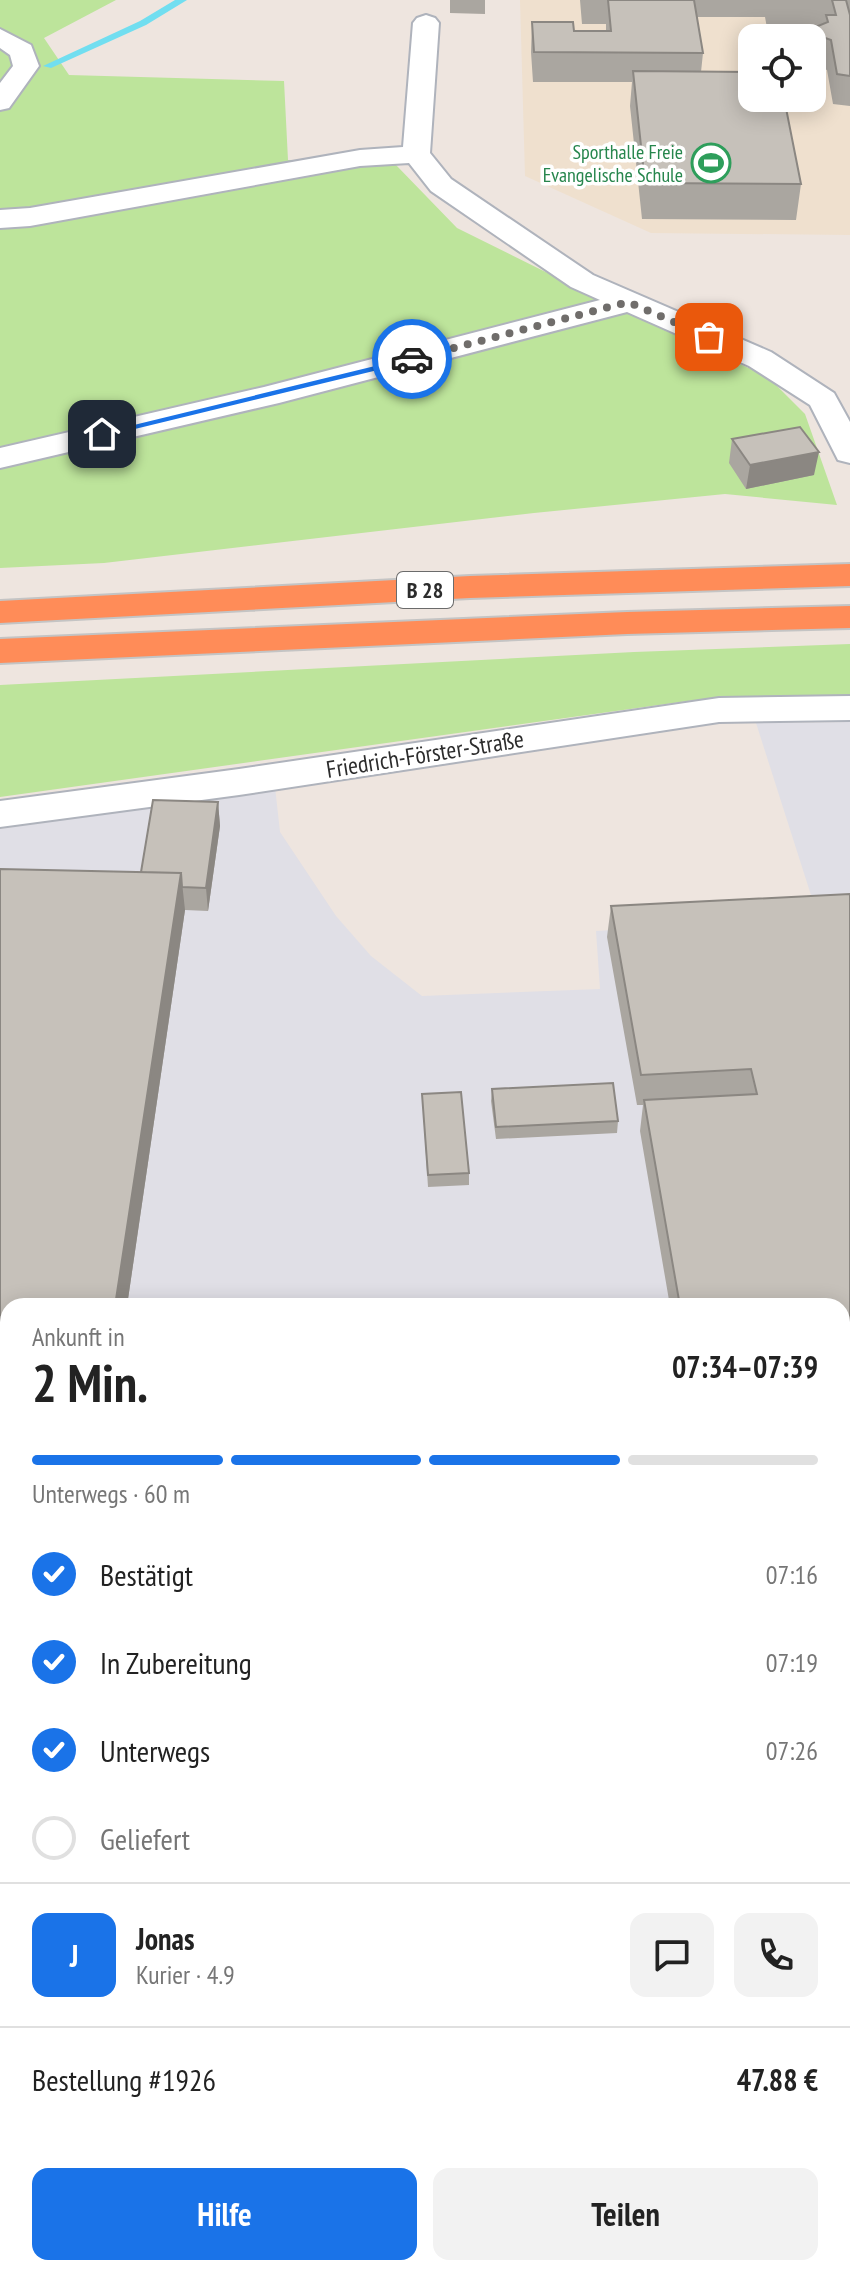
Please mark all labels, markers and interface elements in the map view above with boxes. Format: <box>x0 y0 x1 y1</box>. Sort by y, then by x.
map controls <box>738 24 826 112</box>
button: locate <box>738 24 826 112</box>
place label: Sporthalle Freie Evangelische Schule <box>543 139 683 188</box>
sports icon: Sporthalle Freie Evangelische Schule <box>690 142 732 184</box>
pin <box>675 303 743 371</box>
icon: bag <box>687 315 731 359</box>
courier <box>372 319 452 399</box>
icon: car <box>390 337 434 381</box>
pin <box>68 400 136 468</box>
icon: home <box>80 412 124 456</box>
road number: B 28 <box>397 572 453 608</box>
street label: Friedrich-Förster-Straße <box>324 723 526 785</box>
text: Ankunft in <box>32 1320 125 1353</box>
text: 07:34–07:39 <box>672 1347 818 1386</box>
text: 2 Min. <box>32 1349 148 1416</box>
text: Unterwegs · 60 m <box>32 1477 190 1510</box>
icon: check <box>32 1552 76 1596</box>
text: Bestätigt <box>100 1555 193 1594</box>
text: 07:16 <box>766 1558 818 1591</box>
icon: check <box>32 1640 76 1684</box>
text: In Zubereitung <box>100 1643 252 1682</box>
text: 07:19 <box>766 1646 818 1679</box>
icon: check <box>32 1728 76 1772</box>
text: Unterwegs <box>100 1731 210 1770</box>
text: 07:26 <box>766 1734 818 1767</box>
text: Geliefert <box>100 1819 190 1858</box>
button: chat <box>630 1913 714 1997</box>
button: phone <box>734 1913 818 1997</box>
text: Jonas <box>136 1919 194 1958</box>
text: J <box>70 1936 78 1975</box>
text: Kurier · 4.9 <box>136 1958 235 1991</box>
text: Bestellung #1926 <box>32 2060 216 2099</box>
text: 47.88 € <box>737 2060 818 2099</box>
button: Hilfe <box>32 2168 417 2260</box>
button: Teilen <box>433 2168 818 2260</box>

